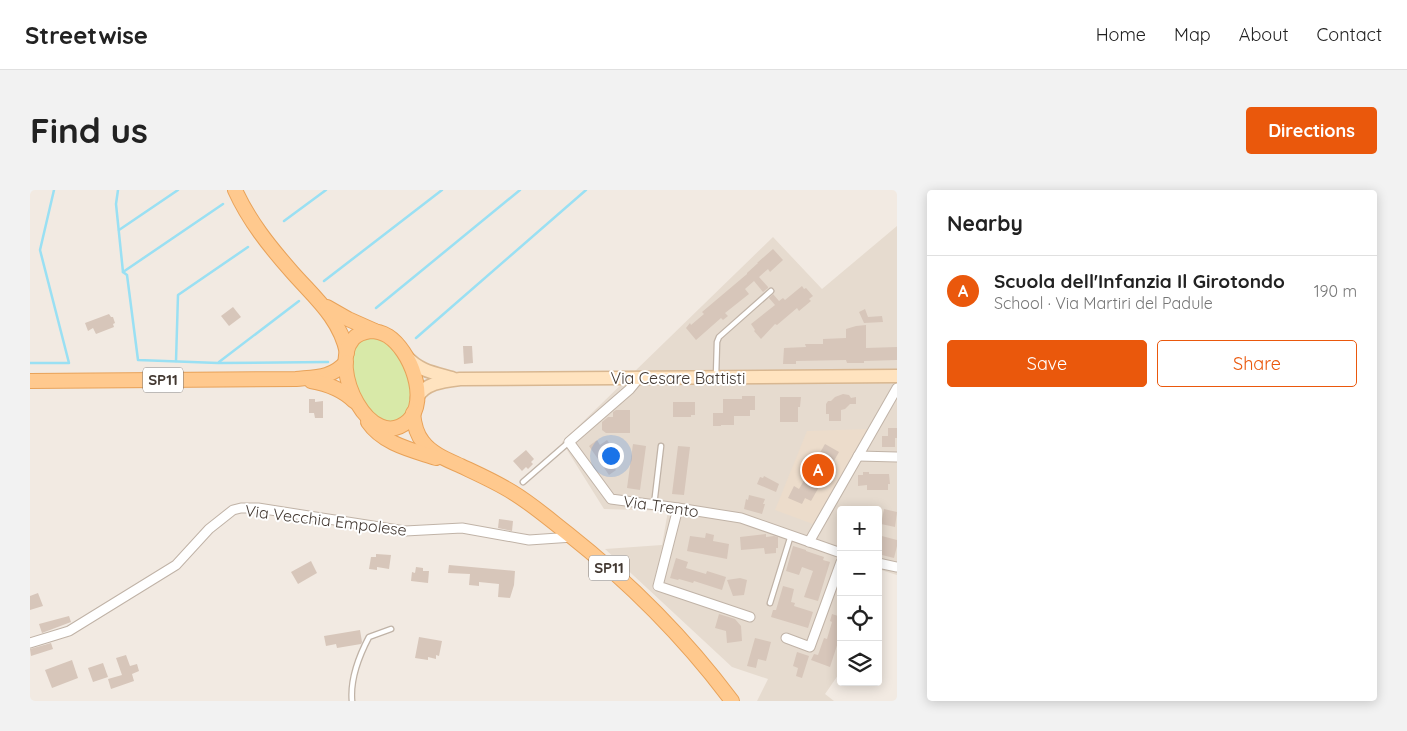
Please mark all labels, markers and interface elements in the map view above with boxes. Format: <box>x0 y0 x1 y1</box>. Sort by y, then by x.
text: Streetwise <box>25 20 148 50</box>
text: Home <box>1096 23 1146 46</box>
text: Map <box>1174 23 1211 46</box>
text: About <box>1239 23 1289 46</box>
text: Contact <box>1317 23 1382 46</box>
button: Directions <box>1246 107 1377 154</box>
text: Find us <box>30 108 148 152</box>
text: Nearby <box>947 210 1023 236</box>
text: Scuola dell'Infanzia Il Girotondo <box>994 269 1285 293</box>
text: A <box>958 281 968 301</box>
text: 190 m <box>1314 281 1357 301</box>
text: School · Via Martiri del Padule <box>994 293 1213 313</box>
button: Save <box>947 340 1147 387</box>
button: Share <box>1157 340 1357 387</box>
road number: SP11 <box>143 368 183 392</box>
street label: Via Cesare Battisti <box>611 368 745 388</box>
your location <box>598 443 624 469</box>
pin: A <box>802 451 834 489</box>
street label: Via Trento <box>622 491 700 521</box>
street label: Via Vecchia Empolese <box>244 500 408 540</box>
map controls <box>837 506 882 686</box>
button: + <box>837 506 882 551</box>
button: − <box>837 551 882 596</box>
road number: SP11 <box>589 556 629 580</box>
button: locate <box>837 596 882 641</box>
button: layers <box>837 641 882 686</box>

